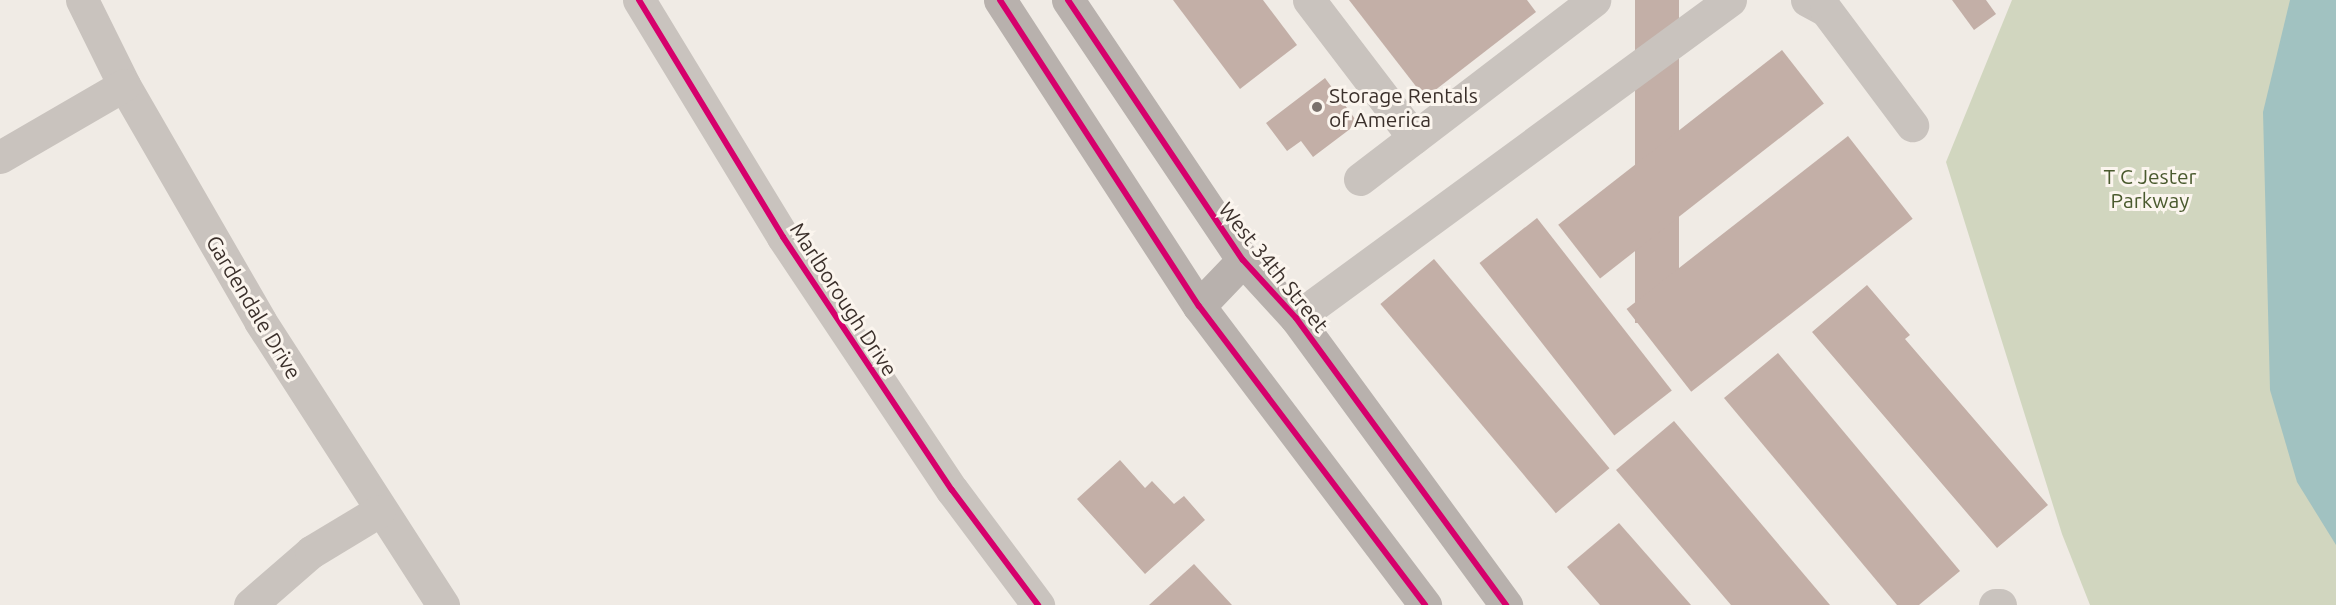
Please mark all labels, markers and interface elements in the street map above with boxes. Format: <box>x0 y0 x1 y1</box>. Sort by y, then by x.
place label: Storage Rentals of America <box>1329 82 1478 132</box>
marker: Storage Rentals of America <box>1310 100 1324 114</box>
park label: T C Jester Parkway <box>2104 163 2196 213</box>
street label: West 34th Street <box>1214 197 1334 337</box>
street label: Marlborough Drive <box>785 218 903 380</box>
street label: Gardendale Drive <box>201 231 307 383</box>

